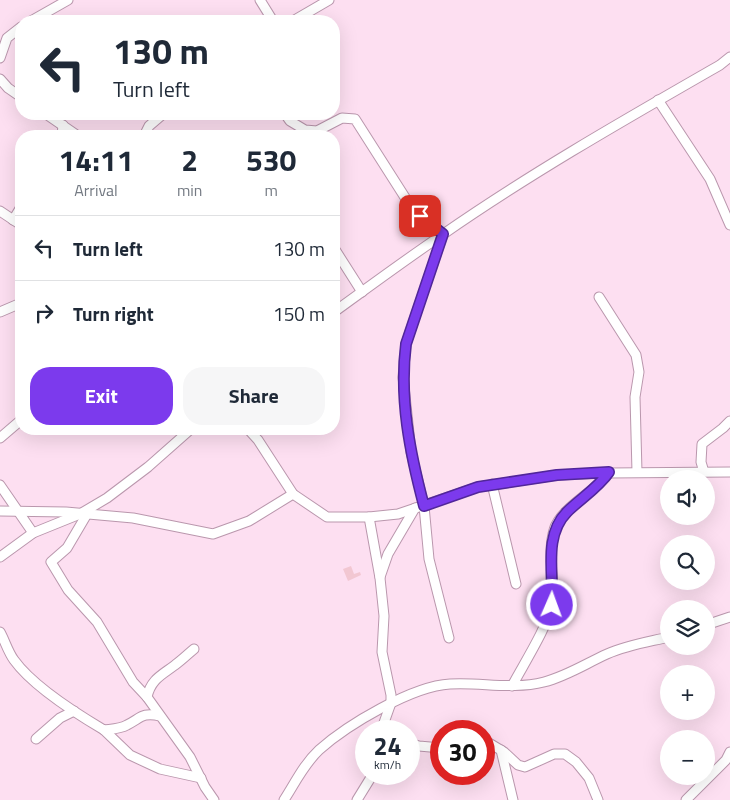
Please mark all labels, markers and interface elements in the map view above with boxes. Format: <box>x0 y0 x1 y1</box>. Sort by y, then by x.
text: 130 m <box>113 24 209 78</box>
icon: left <box>30 35 95 100</box>
text: Turn left <box>113 72 190 106</box>
text: 14:11 <box>59 137 133 183</box>
text: 2 <box>181 137 198 183</box>
text: 530 <box>246 137 296 183</box>
text: Arrival <box>74 178 118 202</box>
text: min <box>177 178 202 202</box>
text: m <box>265 178 278 202</box>
pin <box>399 195 441 237</box>
icon: arrive <box>406 202 434 230</box>
icon: left <box>30 234 58 262</box>
text: Turn left <box>73 234 143 263</box>
text: 130 m <box>273 234 325 263</box>
icon: right <box>30 299 58 327</box>
text: Turn right <box>73 299 154 328</box>
text: 150 m <box>273 299 325 328</box>
button: Exit <box>30 367 173 425</box>
button: Share <box>183 367 325 425</box>
map controls <box>660 470 715 785</box>
button: sound <box>660 470 715 525</box>
button: search <box>660 535 715 590</box>
position arrow <box>525 578 577 630</box>
button: layers <box>660 600 715 655</box>
button: + <box>660 665 715 720</box>
speed limit sign: 30 <box>430 720 495 785</box>
text: 24 <box>373 727 402 765</box>
button: − <box>660 730 715 785</box>
text: km/h <box>374 755 401 774</box>

